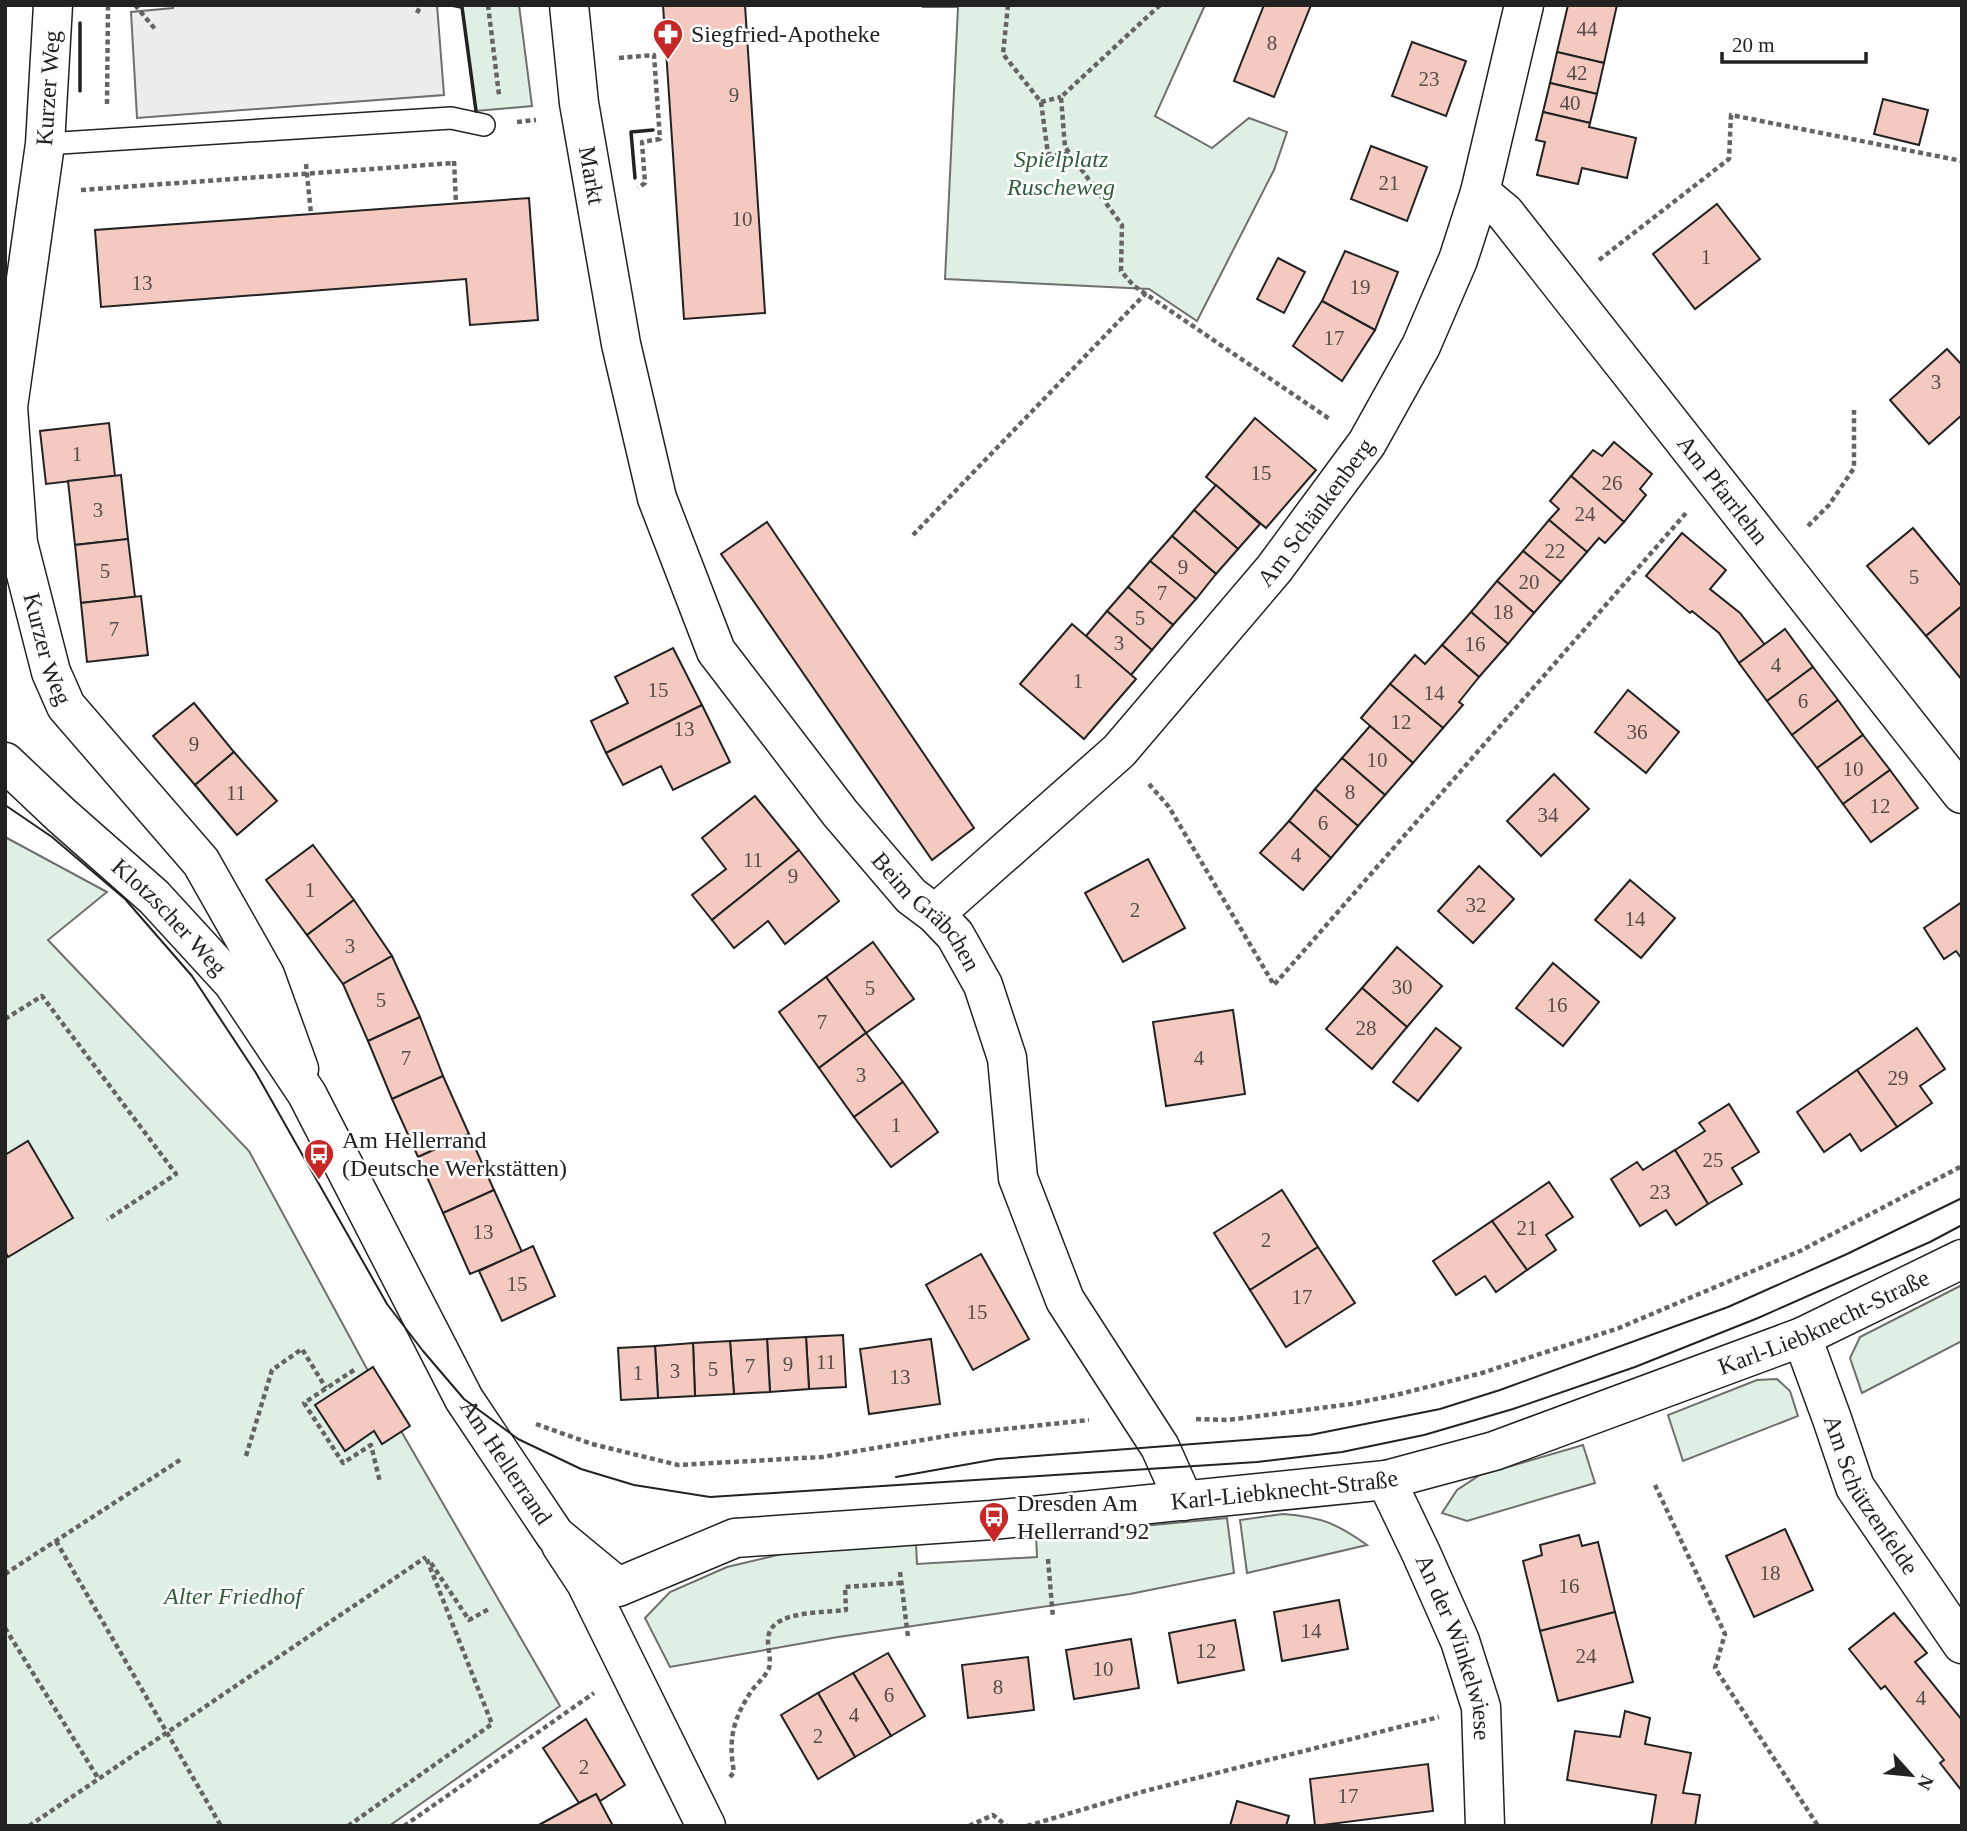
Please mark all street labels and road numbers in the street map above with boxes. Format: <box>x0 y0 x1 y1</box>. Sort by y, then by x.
street label: Kurzer Weg <box>31 29 65 147</box>
street label: Markt <box>574 144 610 207</box>
street label: Am Pfarrlehn <box>1672 430 1774 550</box>
street label: Am Schänkenberg <box>1252 433 1379 592</box>
street label: Kurzer Weg <box>18 590 77 709</box>
street label: Beim Gräbchen <box>867 847 985 976</box>
street label: Klotzscher Weg <box>107 853 232 980</box>
street label: Karl-Liebknecht-Straße <box>1715 1264 1933 1380</box>
street label: Am Hellerrand <box>455 1395 557 1529</box>
street label: Am Schützenfelde <box>1819 1412 1924 1579</box>
street label: Karl-Liebknecht-Straße <box>1170 1464 1401 1515</box>
street label: An der Winkelwiese <box>1410 1551 1495 1741</box>

